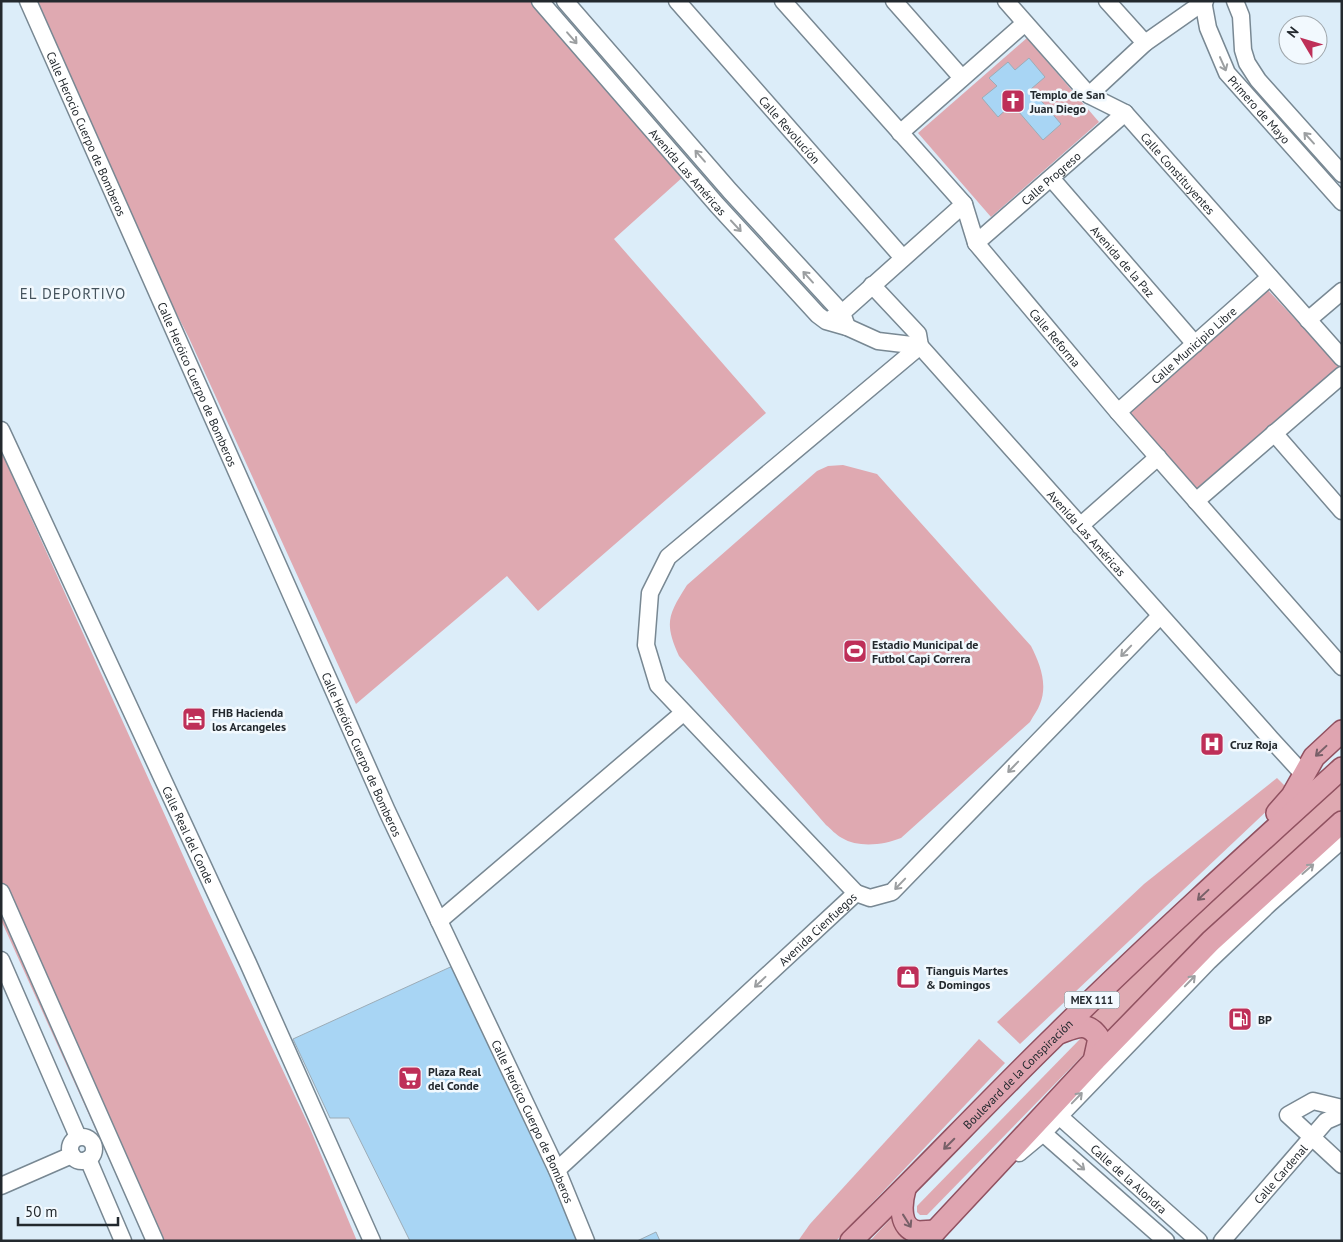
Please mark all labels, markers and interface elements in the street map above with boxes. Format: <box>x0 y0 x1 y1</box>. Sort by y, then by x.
north arrow <box>1278 15 1328 65</box>
text: N <box>1283 23 1303 41</box>
one-way arrow <box>566 31 577 44</box>
street label: Calle Herocio Cuerpo de Bomberos <box>44 49 130 218</box>
one-way arrow <box>1219 56 1229 71</box>
street label: Primero de Mayo <box>1225 72 1294 147</box>
place label: Templo de San Juan Diego <box>1029 87 1105 116</box>
church icon: Templo de San Juan Diego <box>1000 88 1026 114</box>
street label: Calle Revolucíón <box>756 92 824 166</box>
street label: Avenida Las Américas <box>646 125 730 218</box>
street label: Calle Constituyentes <box>1138 129 1219 217</box>
one-way arrow <box>1303 131 1315 144</box>
street label: Calle Progreso <box>1018 148 1083 208</box>
one-way arrow <box>694 150 706 163</box>
one-way arrow <box>730 220 742 233</box>
street label: Avenida de la Paz <box>1088 222 1158 300</box>
one-way arrow <box>803 271 814 284</box>
district label: EL DEPORTIVO <box>20 284 126 303</box>
street label: Calle Heróico Cuerpo de Bomberos <box>155 299 241 469</box>
street label: Calle Municipio Libre <box>1148 303 1239 387</box>
street label: Calle Reforma <box>1026 305 1084 370</box>
street label: Avenida Las Américas <box>1044 487 1129 579</box>
place label: Estadio Municipal de Futbol Capi Correra <box>872 637 978 666</box>
sports icon: Estadio Municipal de Futbol Capi Correra <box>842 638 868 664</box>
one-way arrow <box>1120 644 1132 657</box>
street label: Calle Heróico Cuerpo de Bomberos <box>319 670 405 839</box>
place label: FHB Hacienda los Arcangeles <box>212 705 286 734</box>
hotel icon: FHB Hacienda los Arcangeles <box>181 706 207 732</box>
hospital icon: Cruz Roja <box>1199 731 1225 757</box>
place label: Cruz Roja <box>1230 737 1278 752</box>
one-way arrow <box>1314 745 1327 757</box>
one-way arrow <box>1007 761 1019 774</box>
street label: Calle Real del Conde <box>160 784 218 886</box>
one-way arrow <box>1301 864 1314 875</box>
one-way arrow <box>894 878 906 890</box>
street label: Avenida Cienfuegos <box>775 889 859 968</box>
one-way arrow <box>1196 889 1209 901</box>
place label: Tianguis Martes & Domingos <box>926 963 1008 992</box>
shop icon: Tianguis Martes & Domingos <box>895 964 921 990</box>
one-way arrow <box>1184 975 1196 987</box>
one-way arrow <box>754 976 766 988</box>
road number: MEX 111 <box>1064 992 1120 1008</box>
fuel station icon: BP <box>1227 1006 1253 1032</box>
place label: BP <box>1258 1012 1272 1027</box>
street label: Boulevard de la Conspiración <box>959 1016 1075 1132</box>
street label: Calle Heróico Cuerpo de Bomberos <box>489 1037 577 1205</box>
place label: Plaza Real del Conde <box>428 1064 482 1093</box>
supermarket icon: Plaza Real del Conde <box>397 1065 423 1091</box>
one-way arrow <box>1071 1092 1083 1104</box>
one-way arrow <box>943 1137 955 1150</box>
street label: Calle Cardenal <box>1250 1140 1311 1207</box>
street label: Calle de la Alondra <box>1088 1141 1170 1217</box>
one-way arrow <box>1073 1159 1086 1171</box>
scale bar <box>18 1194 118 1226</box>
text: 50 m <box>25 1202 58 1221</box>
one-way arrow <box>901 1214 912 1228</box>

